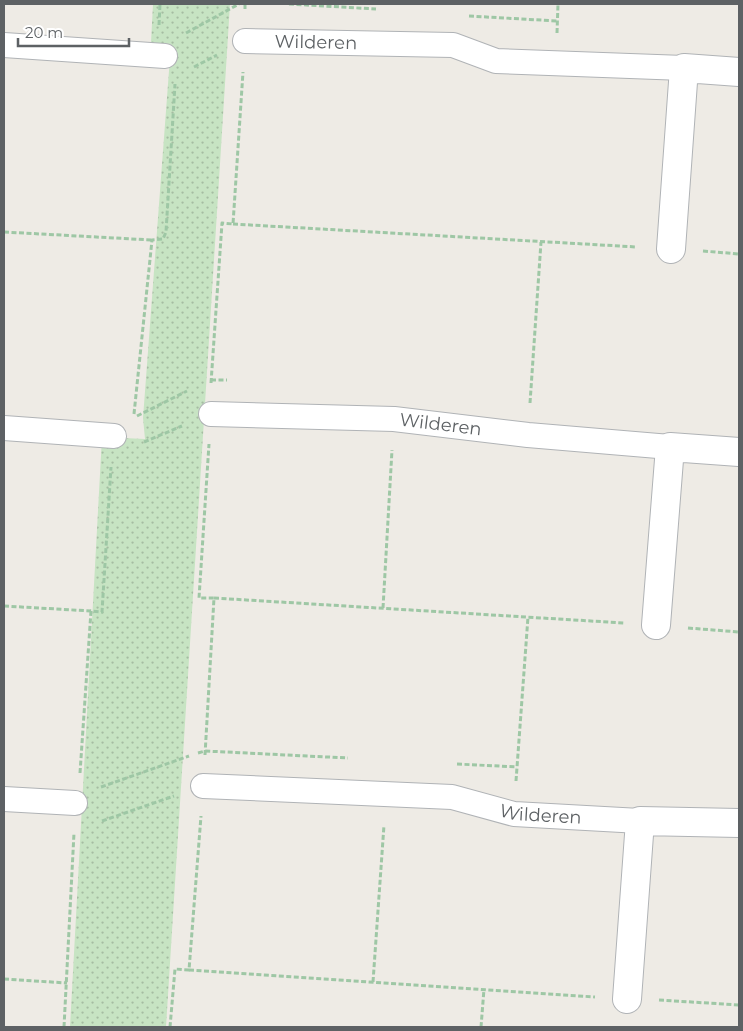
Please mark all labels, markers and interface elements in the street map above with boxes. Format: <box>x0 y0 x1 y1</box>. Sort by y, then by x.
scale bar <box>18 15 129 47</box>
text: 20 m <box>25 23 63 42</box>
street label: Wilderen <box>275 31 357 54</box>
street label: Wilderen <box>398 409 483 440</box>
street label: Wilderen <box>497 799 582 829</box>

